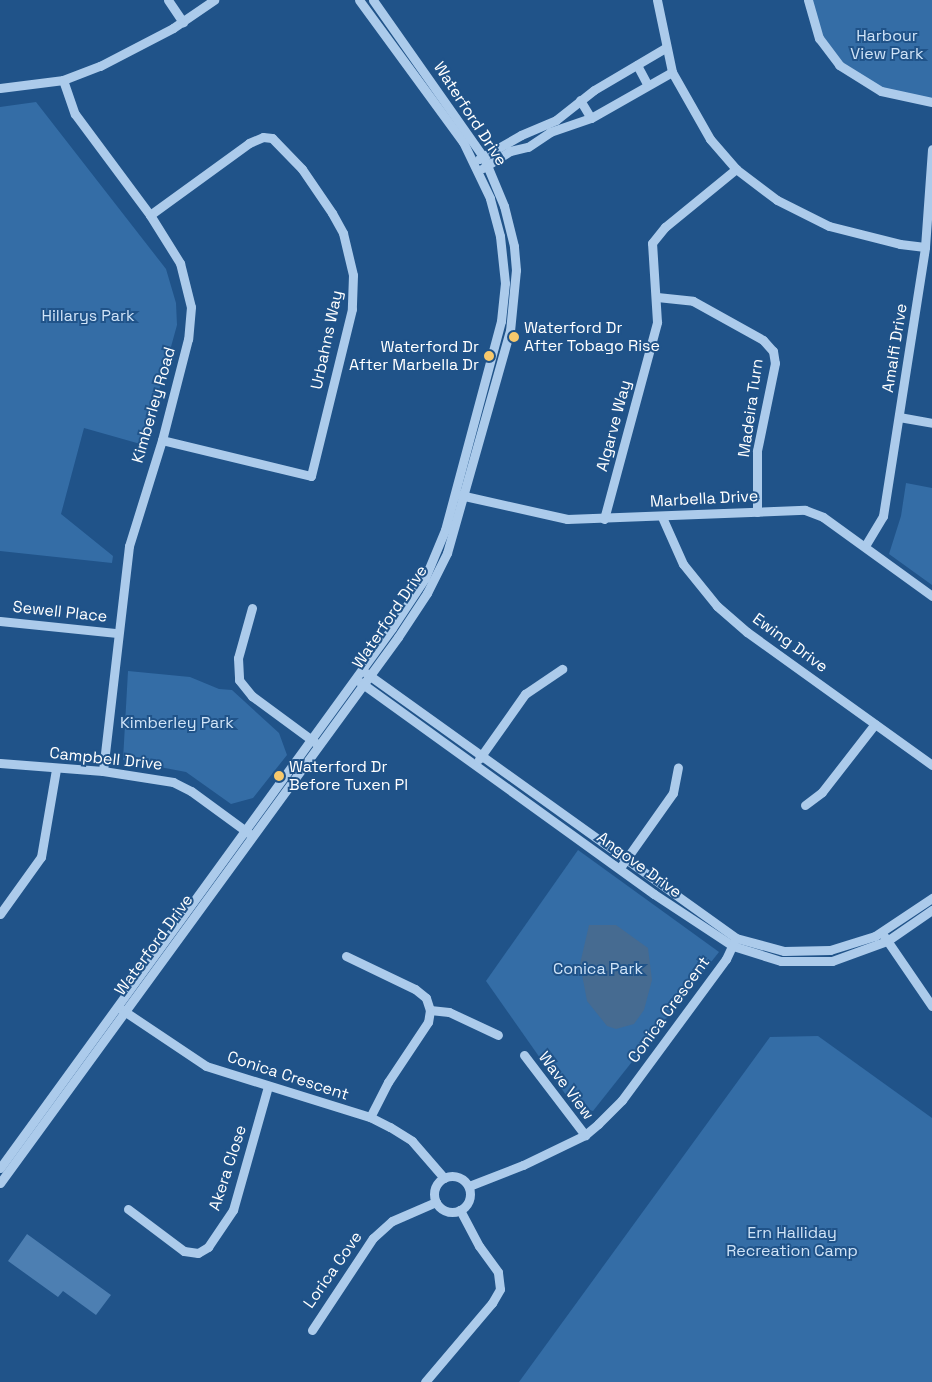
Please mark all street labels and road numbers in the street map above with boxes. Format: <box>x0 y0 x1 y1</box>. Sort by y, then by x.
street label: Waterford Drive <box>429 58 511 170</box>
street label: Urbahns Way <box>307 289 347 391</box>
street label: Amalfi Drive <box>878 302 912 394</box>
street label: Kimberley Road <box>128 345 180 465</box>
street label: Madeira Turn <box>735 357 767 459</box>
street label: Algarve Way <box>593 378 635 474</box>
street label: Marbella Drive <box>649 487 759 511</box>
street label: Waterford Drive <box>348 562 432 672</box>
street label: Sewell Place <box>12 597 108 627</box>
street label: Ewing Drive <box>749 609 831 677</box>
street label: Campbell Drive <box>49 744 163 774</box>
street label: Angove Drive <box>593 828 685 902</box>
street label: Waterford Drive <box>111 891 197 999</box>
street label: Conica Crescent <box>624 953 714 1067</box>
street label: Conica Crescent <box>225 1047 351 1105</box>
street label: Wave View <box>534 1048 598 1124</box>
street label: Akera Close <box>205 1123 251 1213</box>
street label: Lorica Cove <box>300 1228 366 1312</box>

